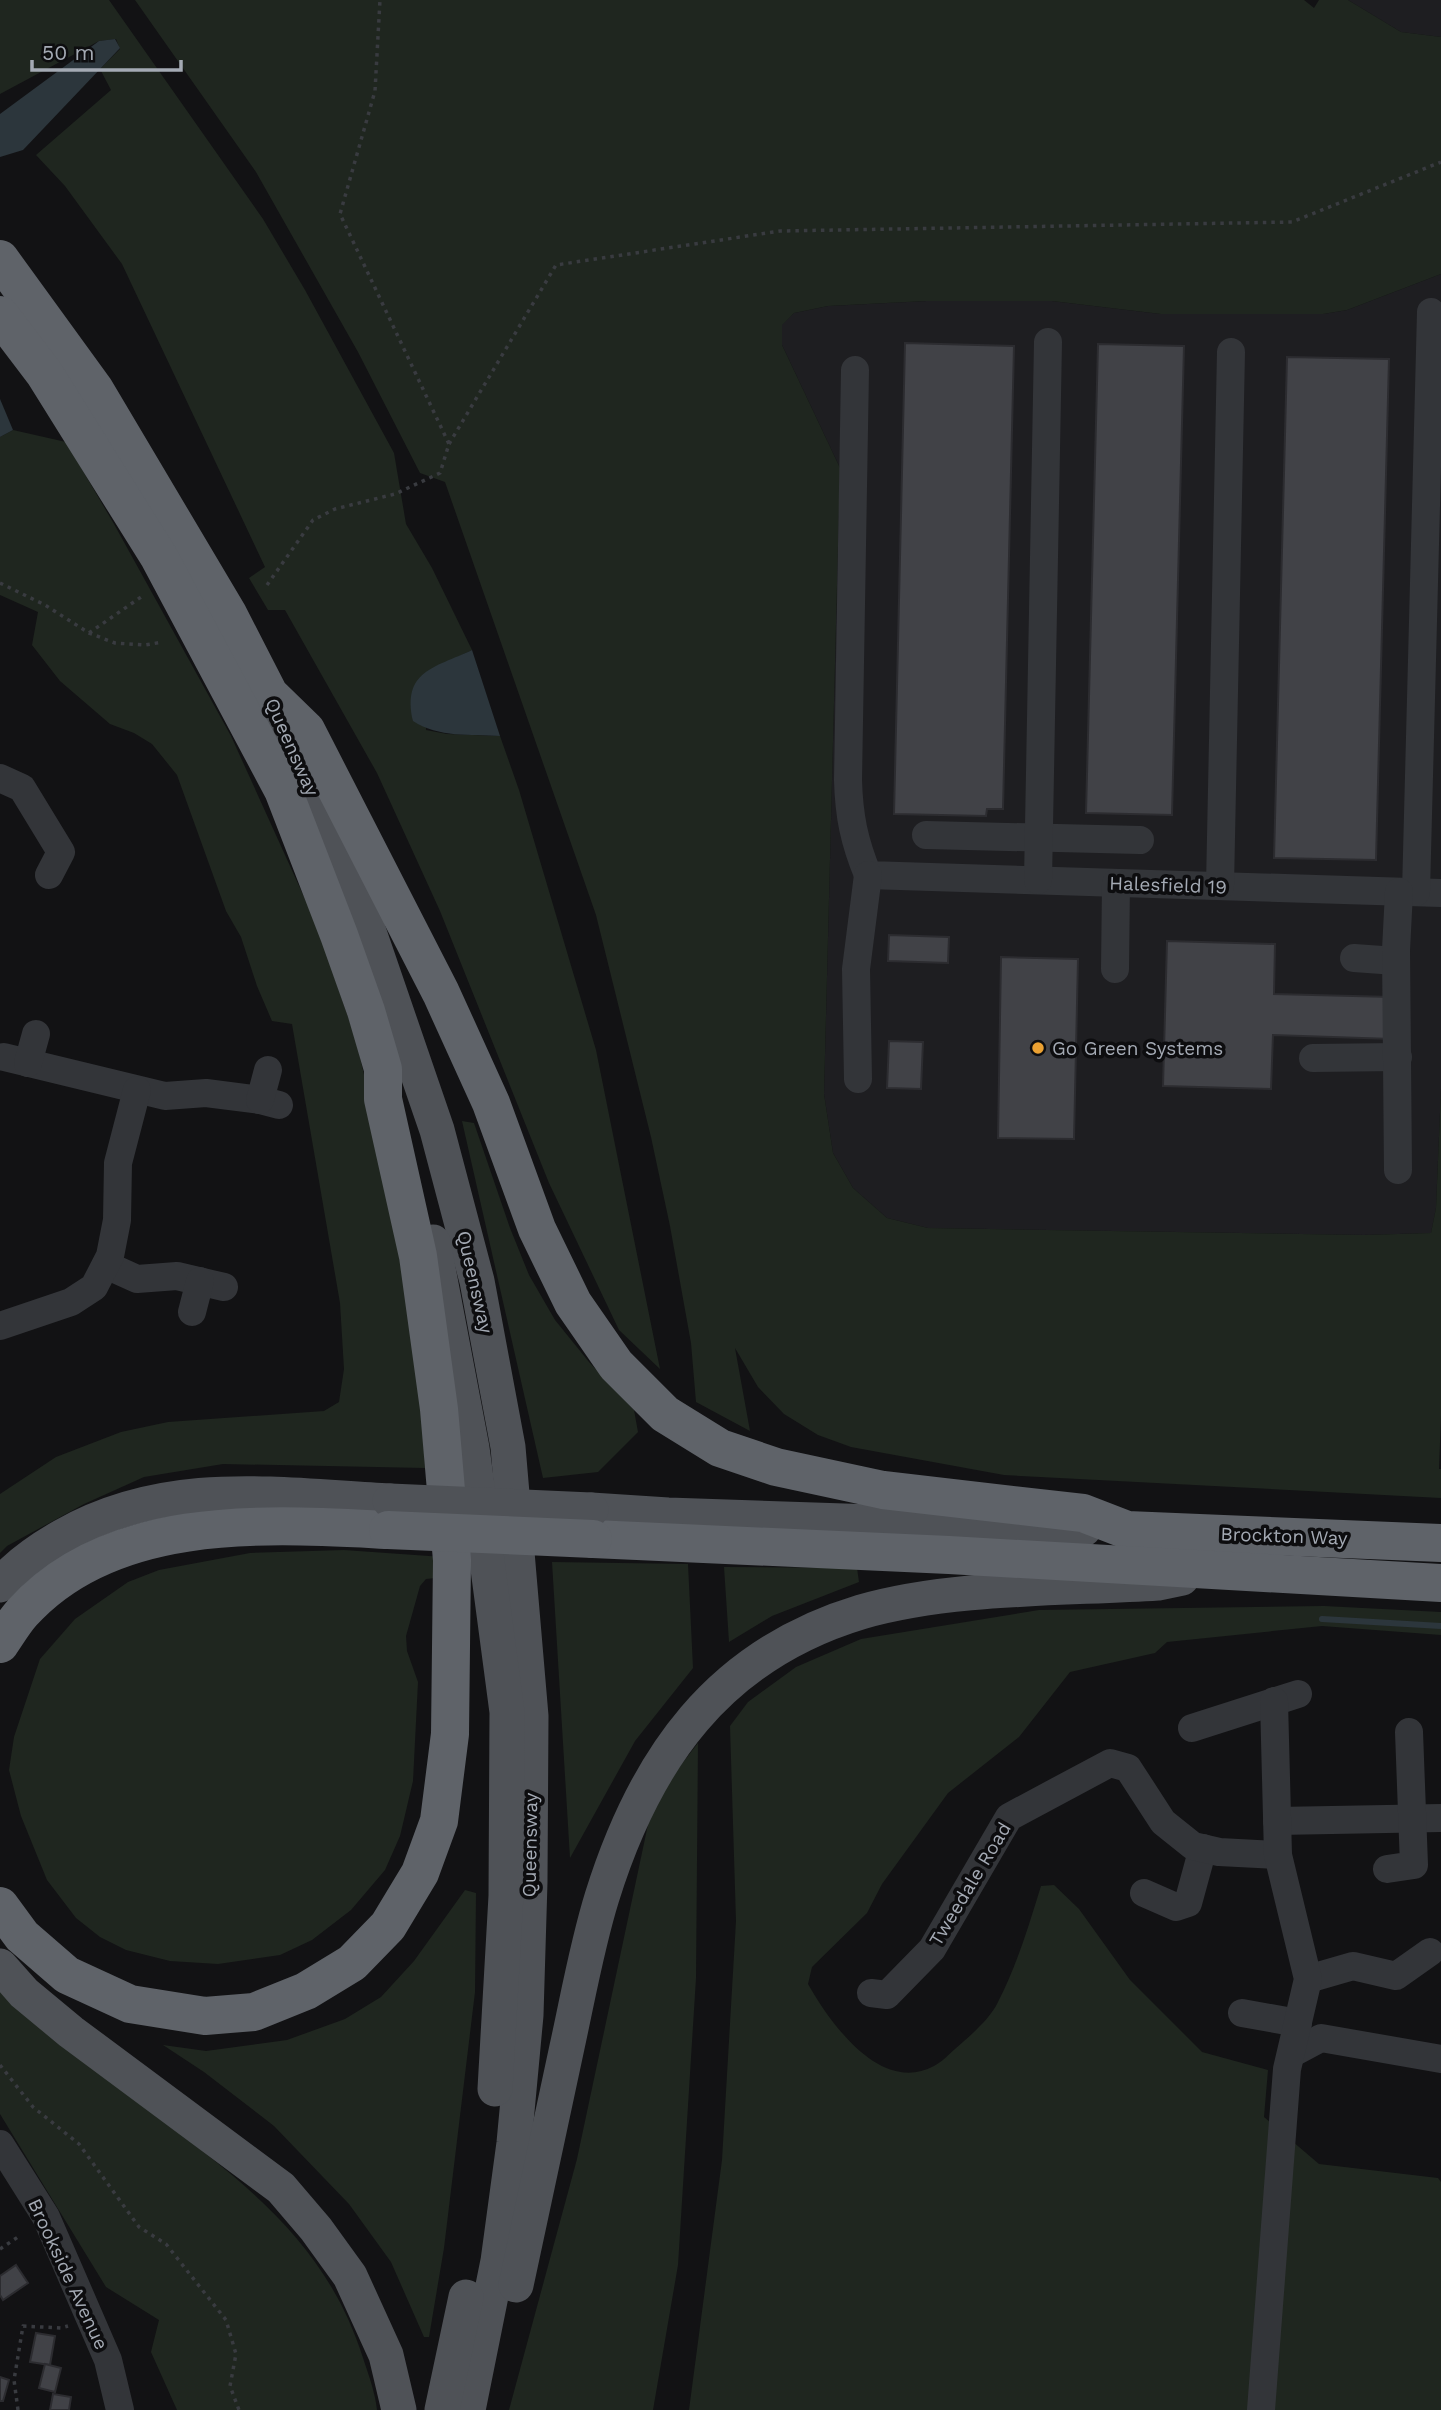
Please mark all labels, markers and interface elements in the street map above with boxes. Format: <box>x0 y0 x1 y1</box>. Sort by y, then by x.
scale bar <box>32 28 180 72</box>
text: 50 m <box>42 40 94 65</box>
street label: Queensway <box>260 694 324 800</box>
street label: Halesfield 19 <box>1109 871 1227 899</box>
place label: Go Green Systems <box>1052 1037 1223 1060</box>
marker: Go Green Systems <box>1030 1040 1046 1056</box>
street label: Queensway <box>452 1228 498 1336</box>
street label: Brockton Way <box>1220 1522 1348 1550</box>
street label: Queensway <box>518 1792 542 1898</box>
street label: Tweedale Road <box>924 1818 1016 1950</box>
street label: Brookside Avenue <box>23 2195 113 2353</box>

